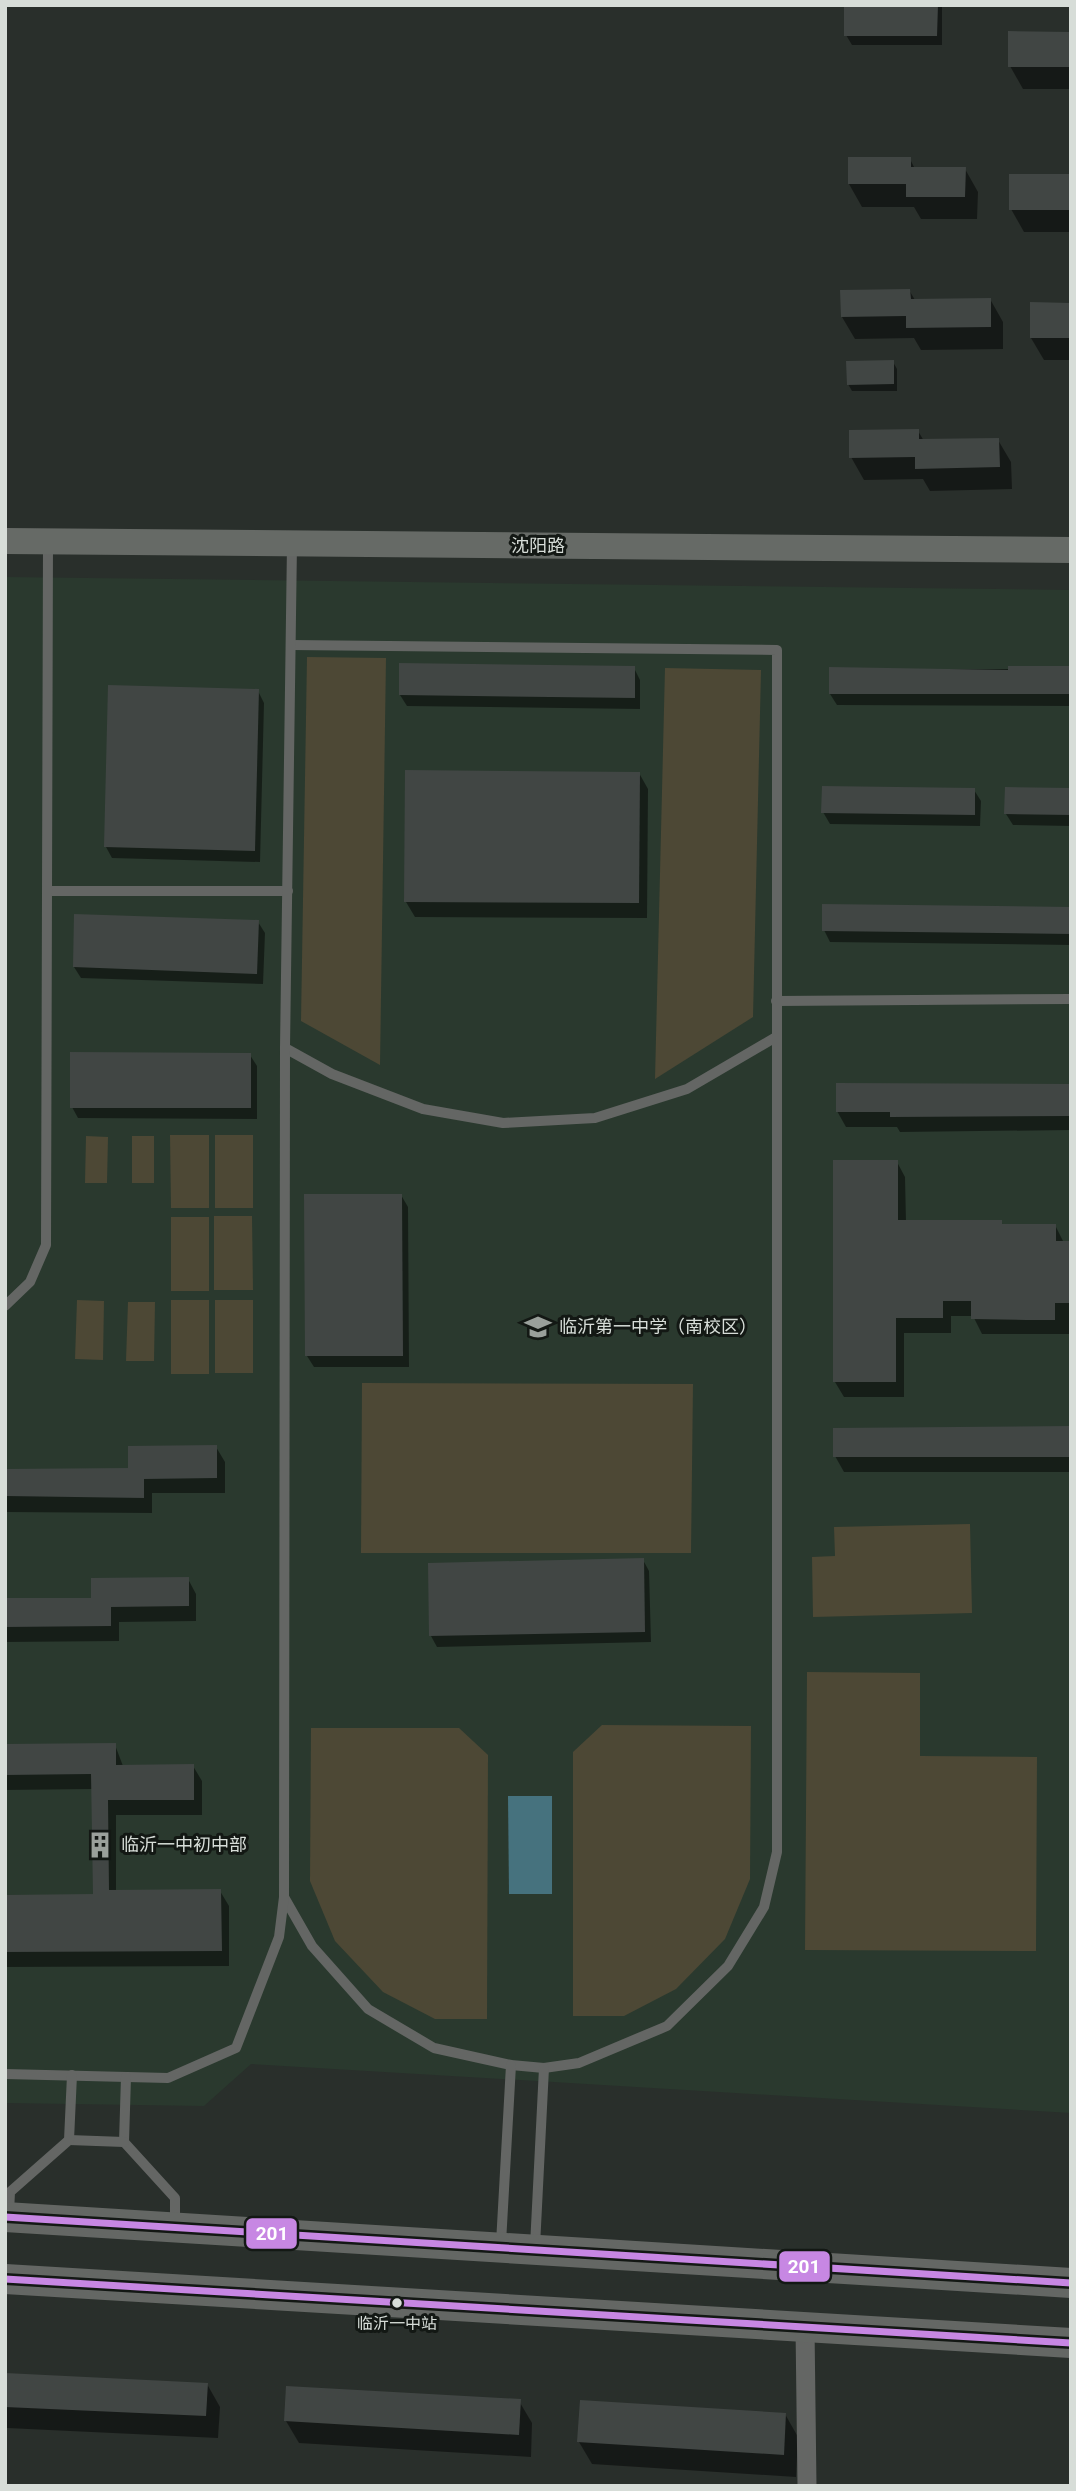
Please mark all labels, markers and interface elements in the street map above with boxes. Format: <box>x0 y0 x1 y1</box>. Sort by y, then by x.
street label: 沈阳路 <box>511 535 565 556</box>
school or university icon: 临沂第一中学（南校区） <box>523 1312 553 1342</box>
place label: 临沂第一中学（南校区） <box>559 1316 757 1337</box>
building icon: 临沂一中初中部 <box>85 1830 115 1860</box>
place label: 临沂一中初中部 <box>121 1834 247 1855</box>
line badge: 201 <box>245 2217 298 2250</box>
text: 201 <box>256 2222 288 2245</box>
line badge: 201 <box>778 2250 831 2283</box>
text: 201 <box>788 2255 820 2278</box>
marker: 临沂一中站 <box>390 2296 404 2310</box>
place label: 临沂一中站 <box>357 2314 437 2333</box>

